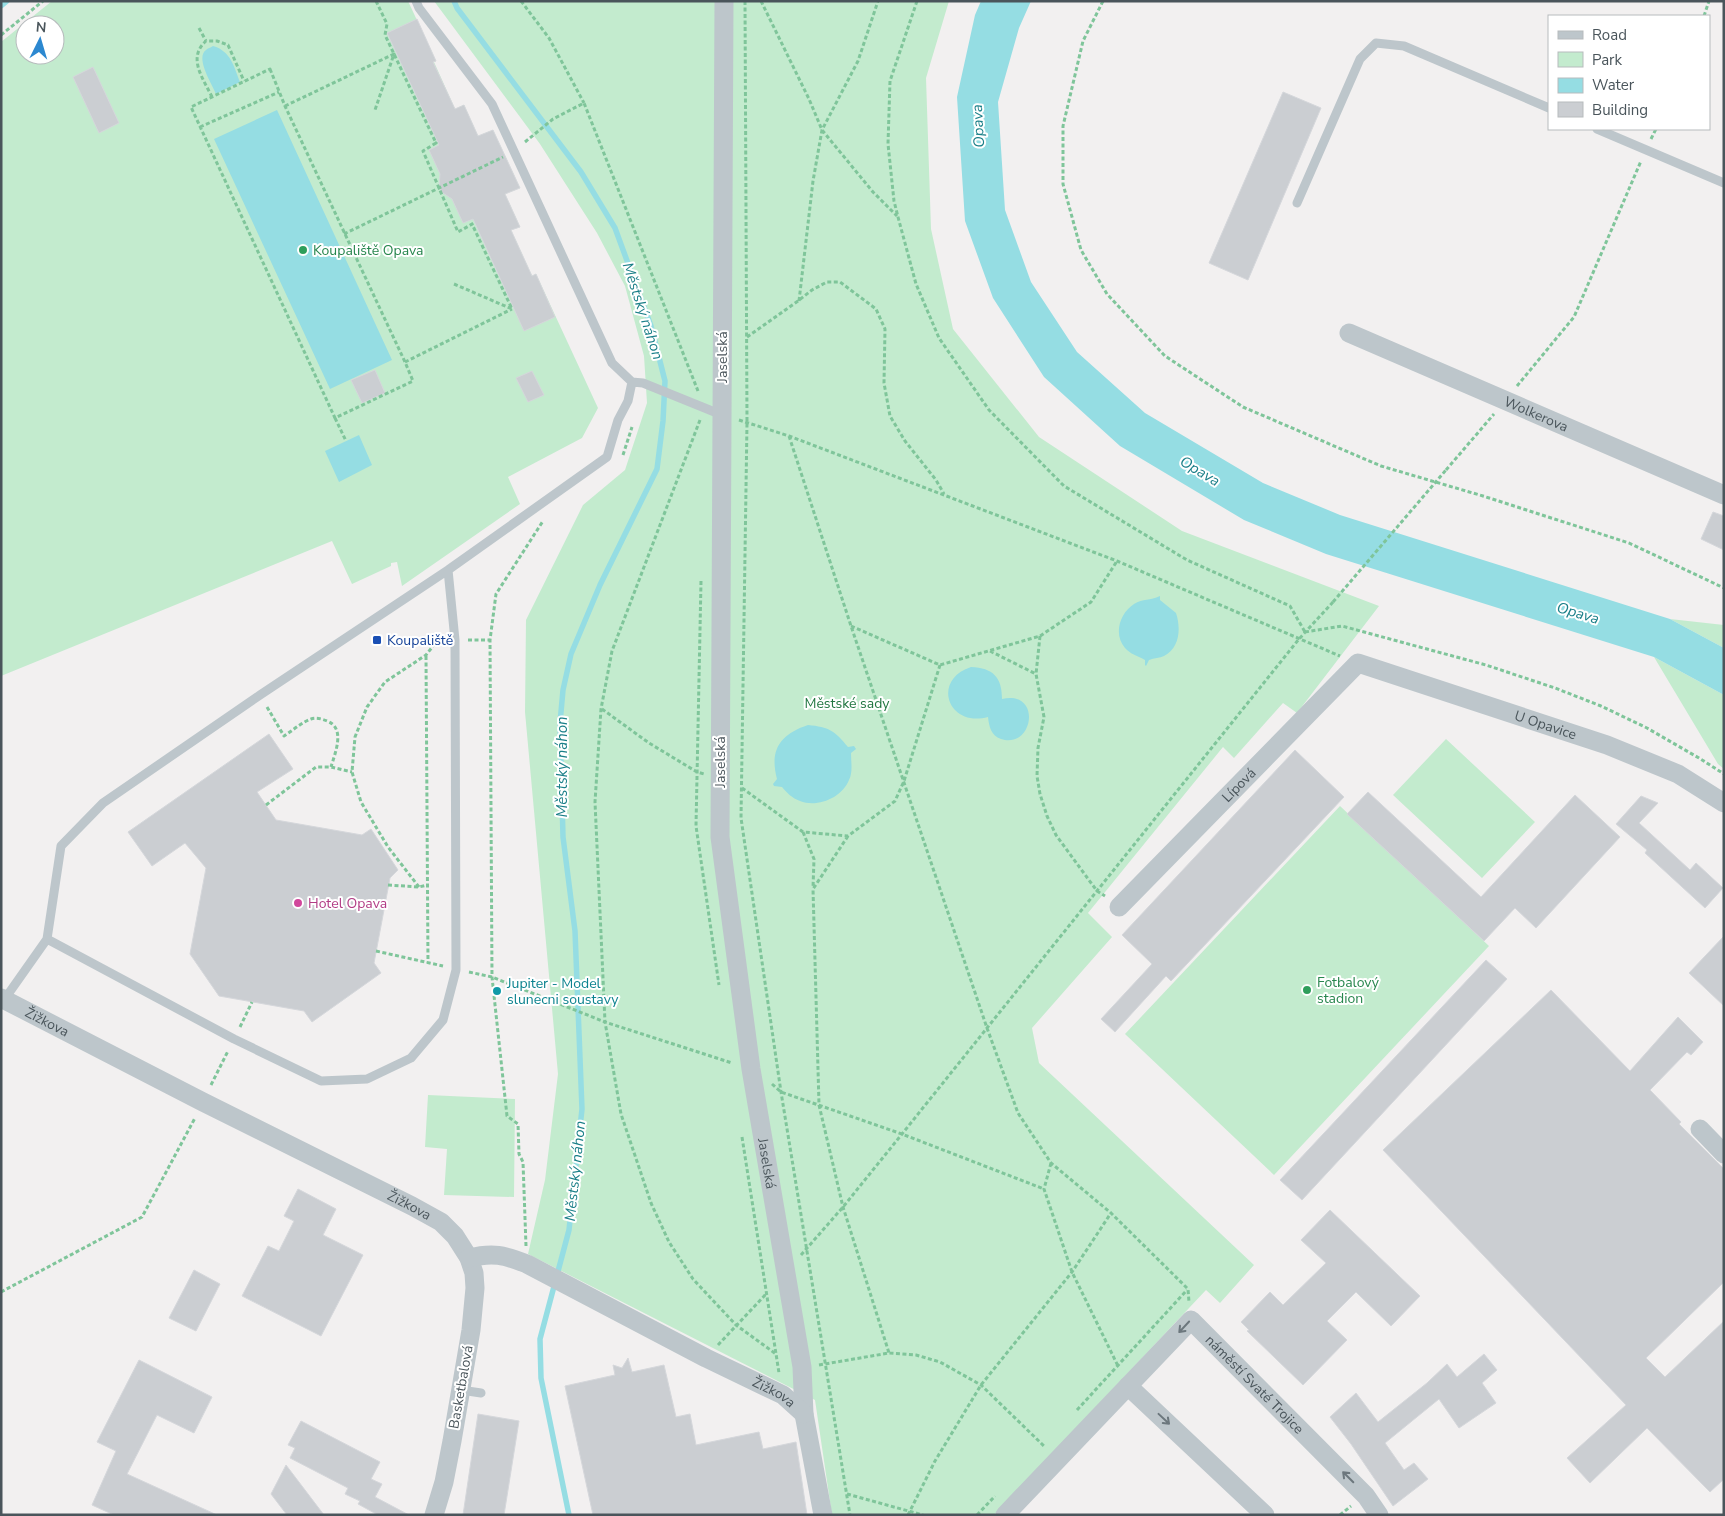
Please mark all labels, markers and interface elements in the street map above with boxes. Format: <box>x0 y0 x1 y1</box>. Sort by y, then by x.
north arrow <box>15 15 65 65</box>
legend <box>1548 15 1710 130</box>
text: N <box>35 18 47 37</box>
text: Road <box>1592 25 1627 45</box>
text: Park <box>1592 50 1622 70</box>
text: Water <box>1592 75 1635 95</box>
text: Building <box>1592 100 1648 120</box>
water label: Opava <box>967 104 989 148</box>
place label: Koupaliště Opava <box>313 241 423 260</box>
marker: Koupaliště Opava <box>297 244 309 256</box>
water label: Městský náhon <box>618 260 668 362</box>
street label: Jaselská <box>713 331 732 384</box>
street label: Wolkerova <box>1501 392 1571 436</box>
water label: Opava <box>1176 451 1224 491</box>
water label: Opava <box>1554 597 1602 629</box>
place label: Koupaliště <box>387 631 453 650</box>
marker: Koupaliště <box>371 634 383 646</box>
park label: Městské sady <box>804 694 890 713</box>
street label: U Opavice <box>1512 706 1579 744</box>
water label: Městský náhon <box>552 716 572 818</box>
street label: Jaselská <box>711 736 730 789</box>
street label: Lípová <box>1217 763 1260 806</box>
place label: Hotel Opava <box>308 894 387 913</box>
marker: Hotel Opava <box>292 897 304 909</box>
place label: Fotbalový stadion <box>1317 973 1380 1008</box>
place label: Jupiter - Model slunecni soustavy <box>506 974 619 1009</box>
marker: Fotbalový stadion <box>1301 984 1313 996</box>
marker: Jupiter - Model slunecni soustavy <box>491 985 503 997</box>
street label: Žižkova <box>22 1003 72 1041</box>
water label: Městský náhon <box>560 1120 590 1222</box>
street label: Jaselská <box>753 1136 781 1190</box>
street label: Žižkova <box>384 1186 435 1224</box>
one-way arrow <box>1178 1321 1190 1333</box>
street label: náměstí Svaté Trojice <box>1201 1330 1308 1438</box>
street label: Basketbalová <box>444 1344 478 1430</box>
street label: Žižkova <box>749 1372 800 1412</box>
one-way arrow <box>1157 1413 1170 1425</box>
one-way arrow <box>1342 1471 1354 1484</box>

